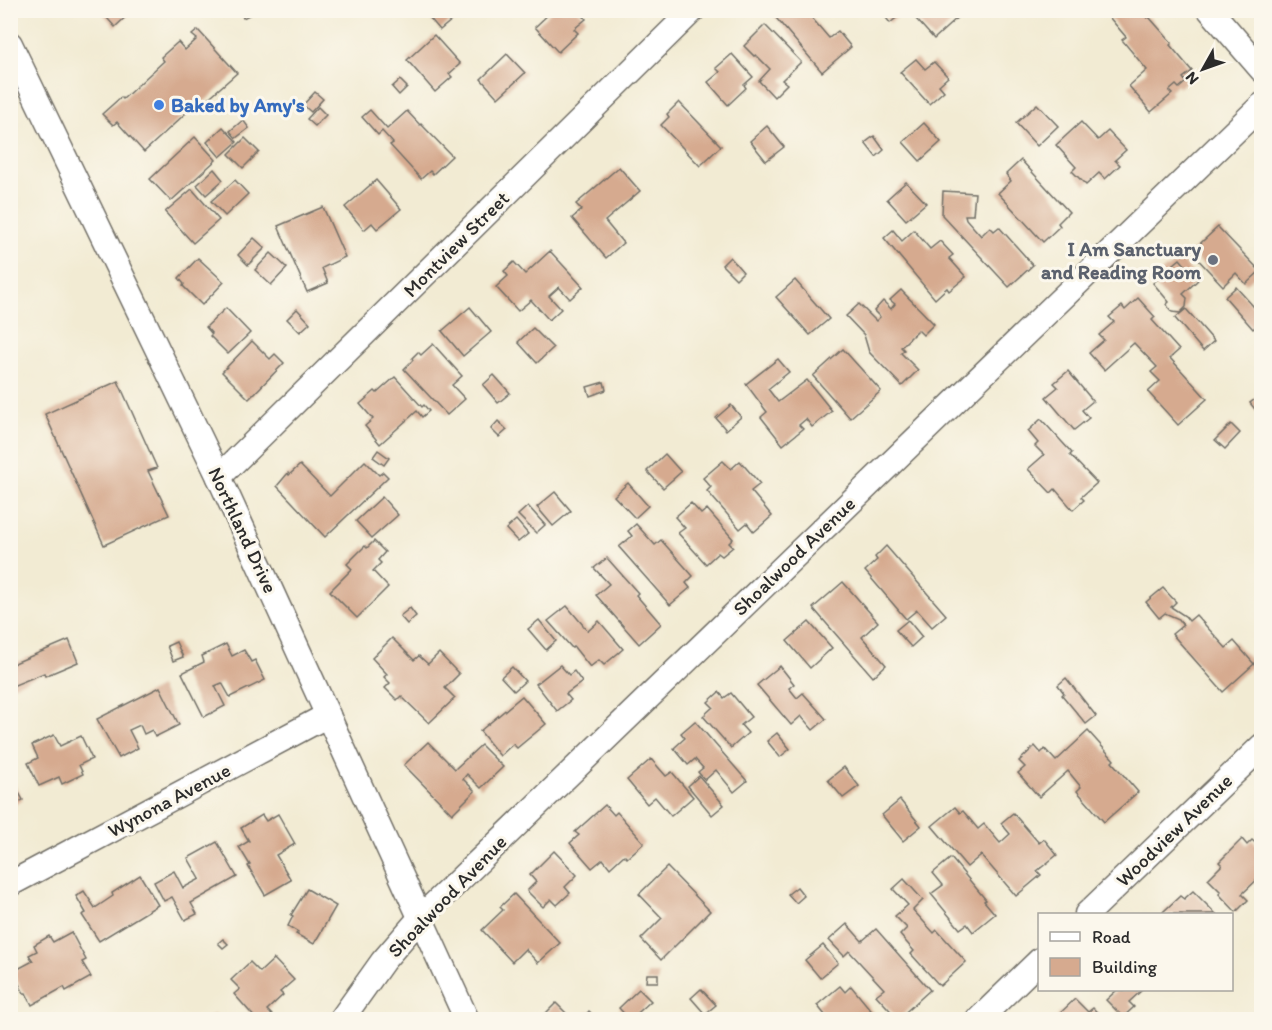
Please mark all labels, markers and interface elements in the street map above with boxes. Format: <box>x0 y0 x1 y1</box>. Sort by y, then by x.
north arrow <box>1173 39 1233 99</box>
text: N <box>1181 68 1203 89</box>
place label: Baked by Amy's <box>171 93 305 118</box>
marker: Baked by Amy's <box>152 98 166 112</box>
street label: Montview Street <box>398 186 514 302</box>
place label: I Am Sanctuary and Reading Room <box>1041 237 1202 285</box>
marker: I Am Sanctuary and Reading Room <box>1206 253 1220 267</box>
street label: Northland Drive <box>203 463 283 597</box>
street label: Shoalwood Avenue <box>728 491 860 621</box>
street label: Wynona Avenue <box>104 758 234 842</box>
street label: Woodview Avenue <box>1111 768 1237 892</box>
street label: Shoalwood Avenue <box>382 830 512 962</box>
legend <box>1038 913 1233 991</box>
text: Road <box>1092 926 1131 948</box>
text: Building <box>1092 956 1158 978</box>

